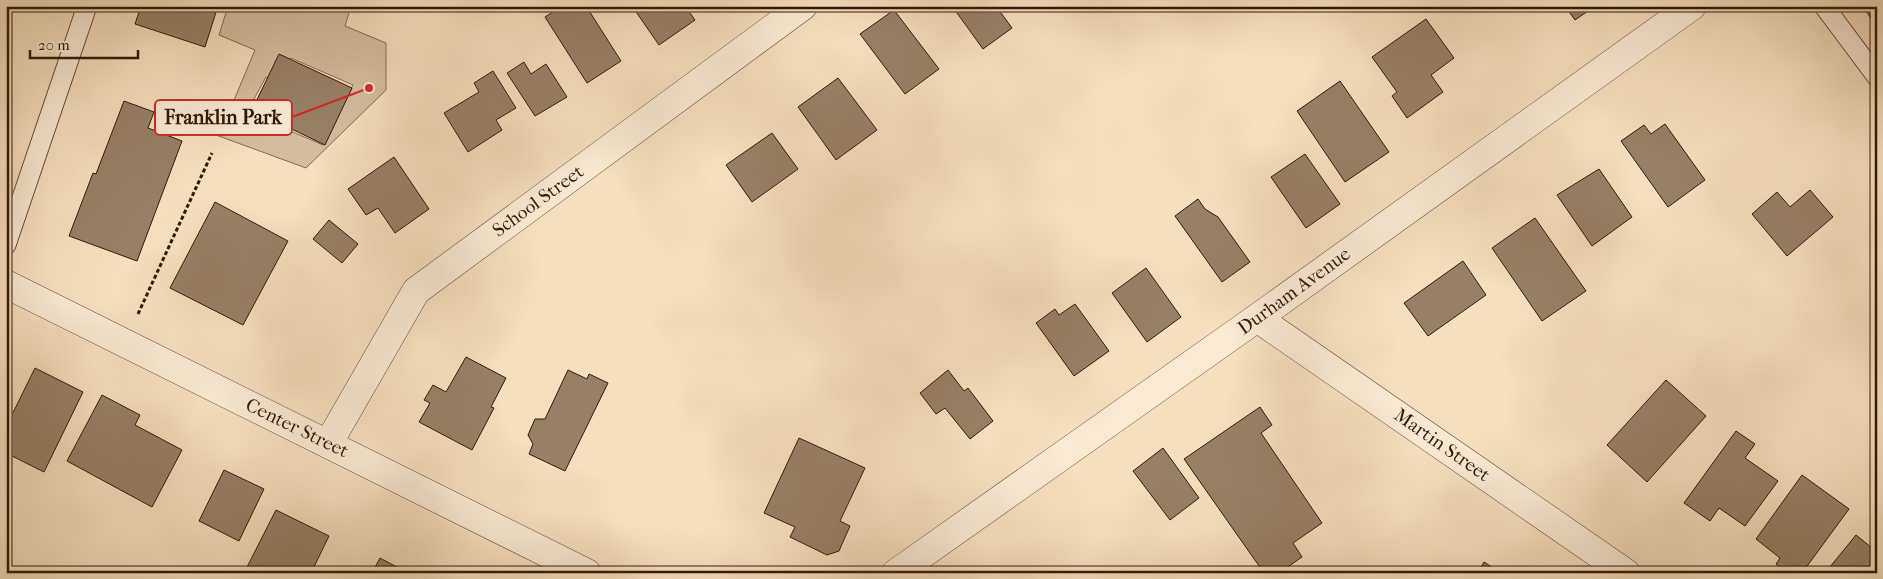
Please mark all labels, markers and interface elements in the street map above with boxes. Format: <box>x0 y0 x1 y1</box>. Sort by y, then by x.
scale bar <box>30 28 138 60</box>
text: 20 m <box>38 36 70 54</box>
callout: Franklin Park <box>155 100 292 135</box>
text: Franklin Park <box>163 106 282 129</box>
street label: School Street <box>488 160 588 241</box>
street label: Durham Avenue <box>1233 243 1355 339</box>
street label: Center Street <box>242 394 352 462</box>
street label: Martin Street <box>1390 404 1494 486</box>

